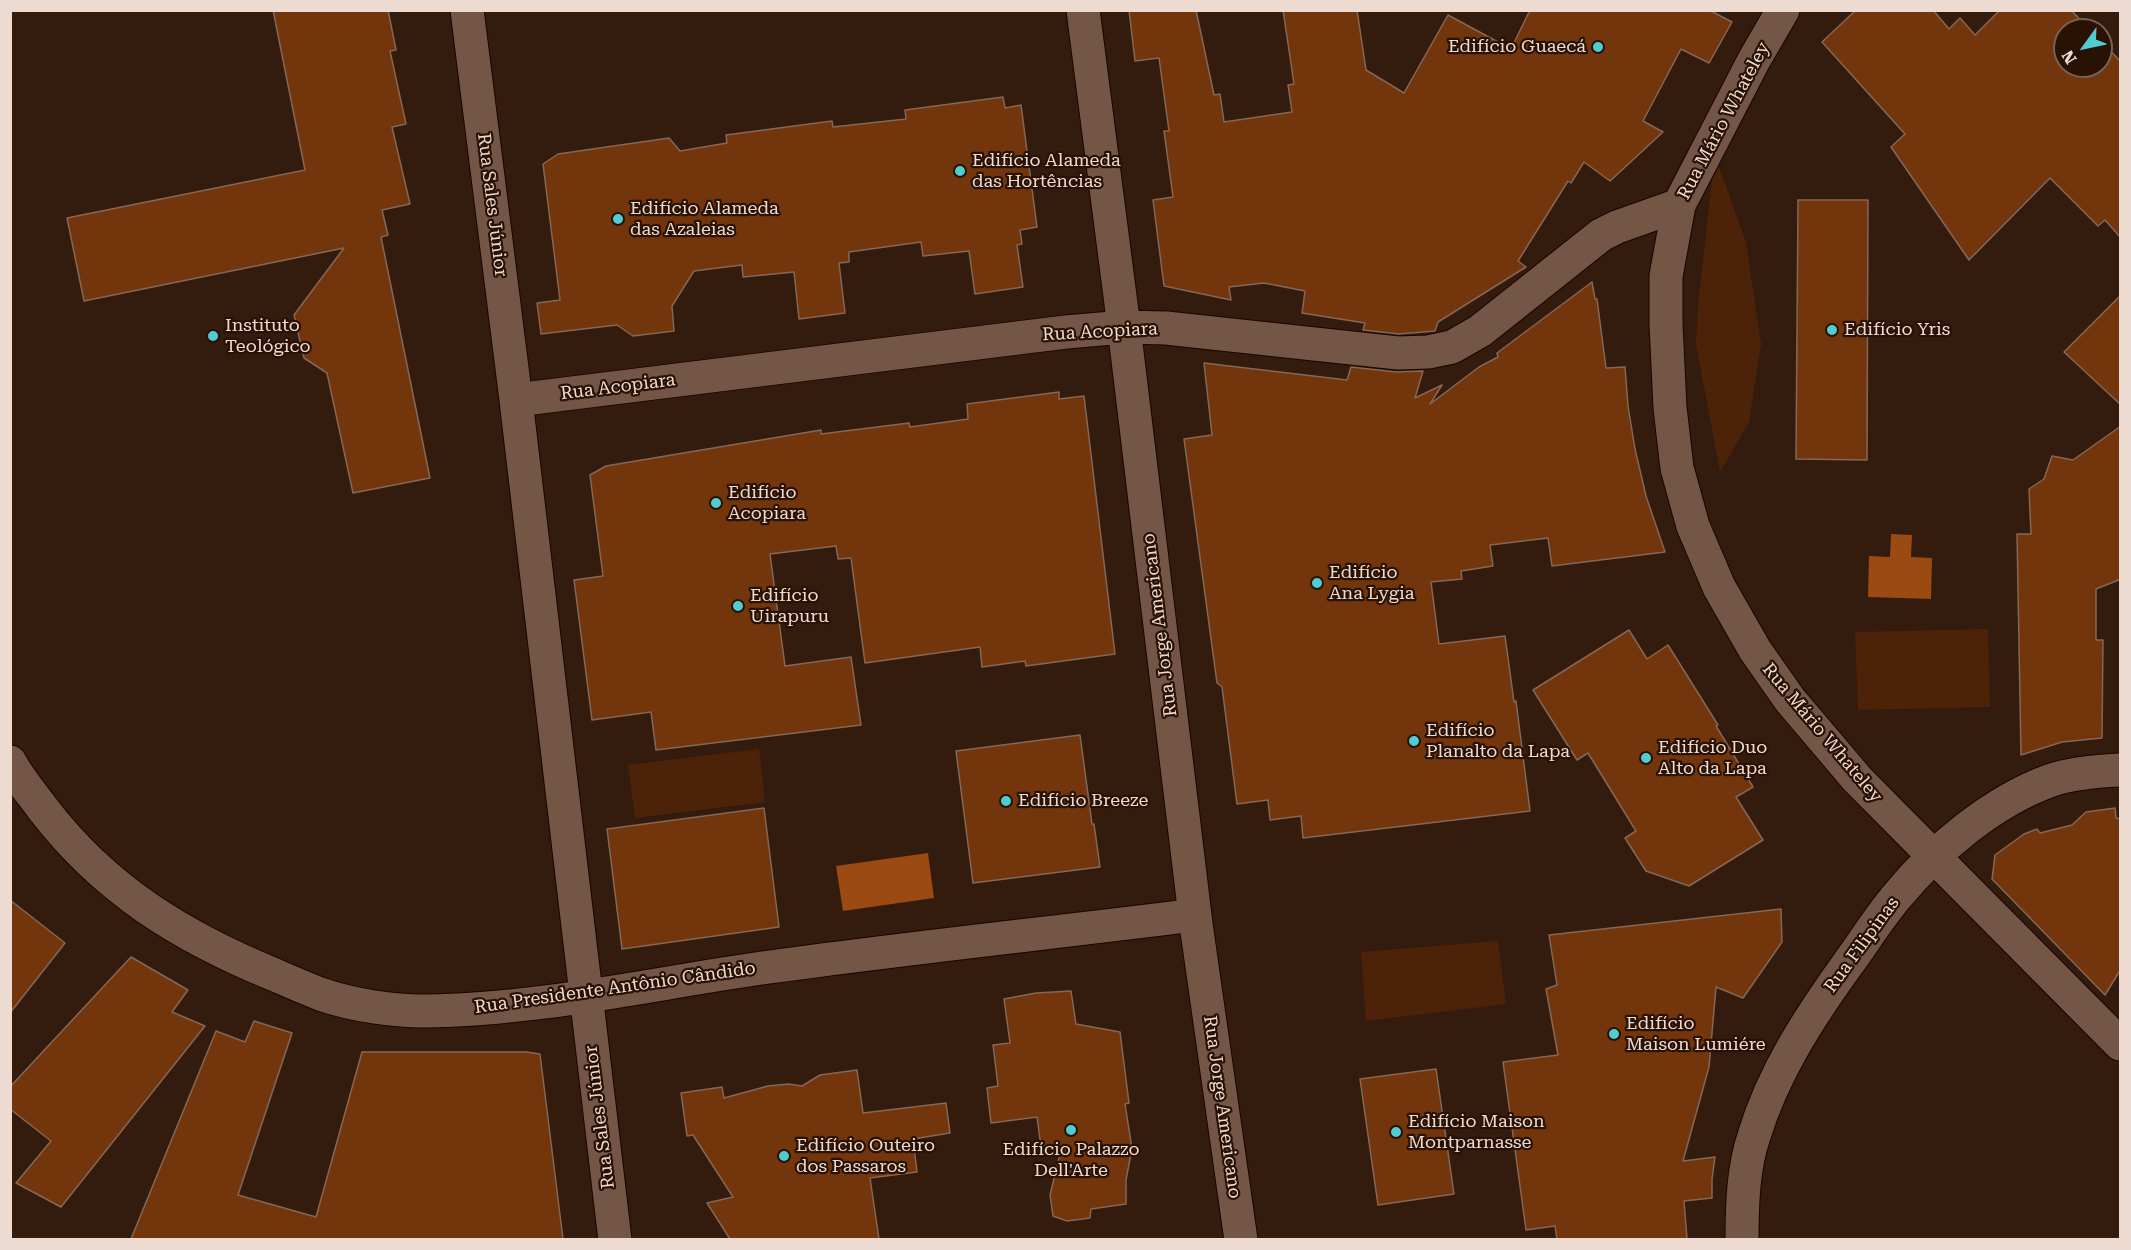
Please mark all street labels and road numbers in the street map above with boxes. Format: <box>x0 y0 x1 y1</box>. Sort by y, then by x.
street label: Rua Mário Whateley <box>1673 39 1775 203</box>
street label: Rua Sales Júnior <box>472 132 512 278</box>
street label: Rua Acopiara <box>1042 318 1158 346</box>
street label: Rua Acopiara <box>559 369 677 405</box>
street label: Rua Jorge Americano <box>1138 532 1182 718</box>
street label: Rua Mário Whateley <box>1757 659 1887 807</box>
street label: Rua Filipinas <box>1820 893 1904 997</box>
street label: Rua Presidente Antônio Cândido <box>473 958 757 1018</box>
street label: Rua Jorge Americano <box>1198 1014 1246 1200</box>
street label: Rua Sales Júnior <box>580 1044 620 1190</box>

